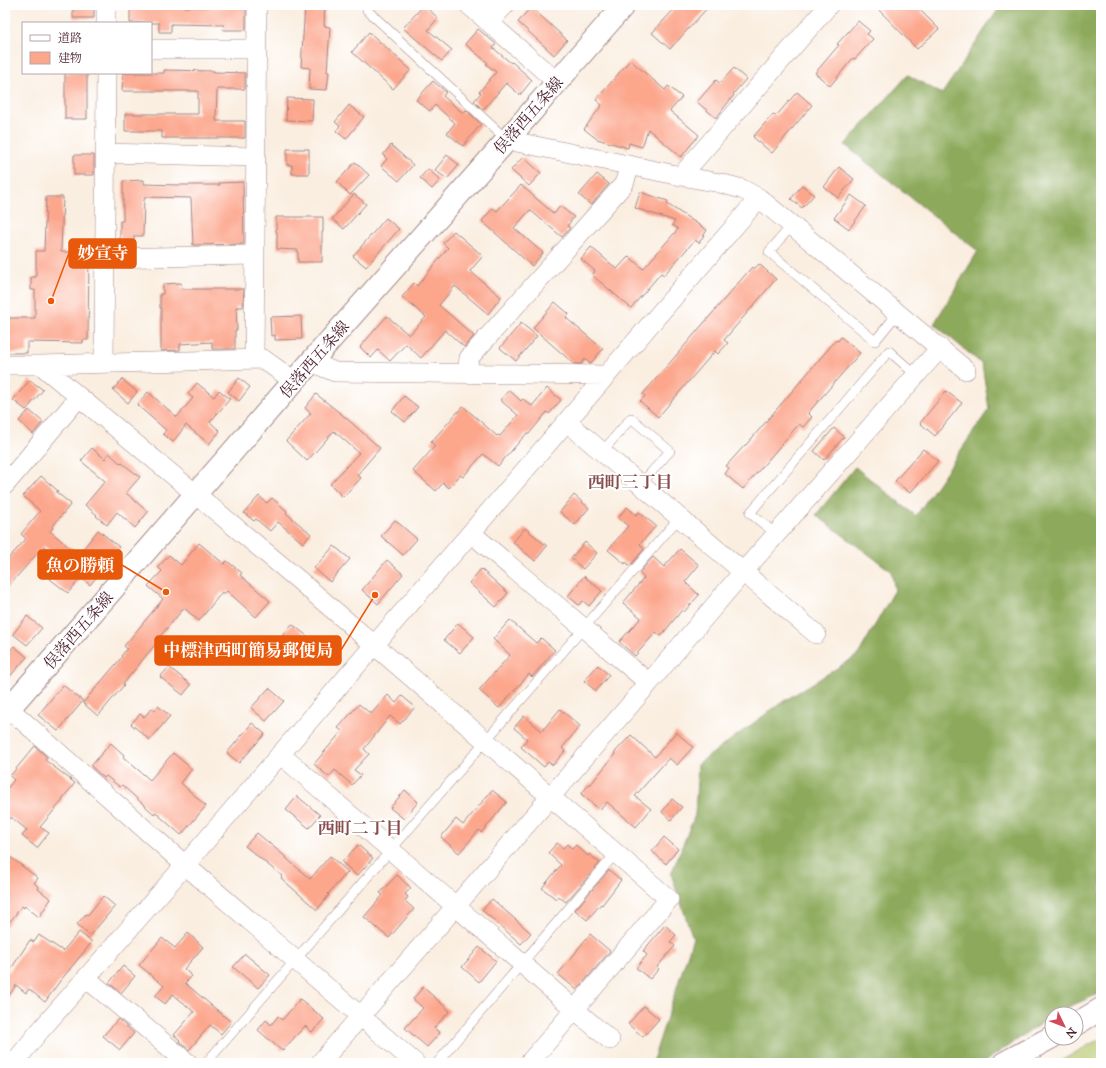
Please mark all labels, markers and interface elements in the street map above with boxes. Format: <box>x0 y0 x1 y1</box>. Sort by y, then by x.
legend <box>22 22 152 74</box>
text: 道路 <box>58 31 82 45</box>
text: 建物 <box>58 51 82 65</box>
street label: 俣落西五条線 <box>490 73 567 158</box>
callout: 妙宣寺 <box>69 239 136 268</box>
text: 妙宣寺 <box>78 243 129 264</box>
street label: 俣落西五条線 <box>276 317 353 402</box>
district label: 西町三丁目 <box>588 472 673 493</box>
callout: 魚の勝頼 <box>38 550 122 579</box>
text: 魚の勝頼 <box>46 555 114 576</box>
street label: 俣落西五条線 <box>40 588 117 673</box>
callout: 中標津西町簡易郵便局 <box>155 636 341 665</box>
text: 中標津西町簡易郵便局 <box>163 640 333 661</box>
district label: 西町二丁目 <box>318 818 403 839</box>
north arrow <box>1044 1006 1084 1046</box>
text: N <box>1063 1025 1079 1041</box>

